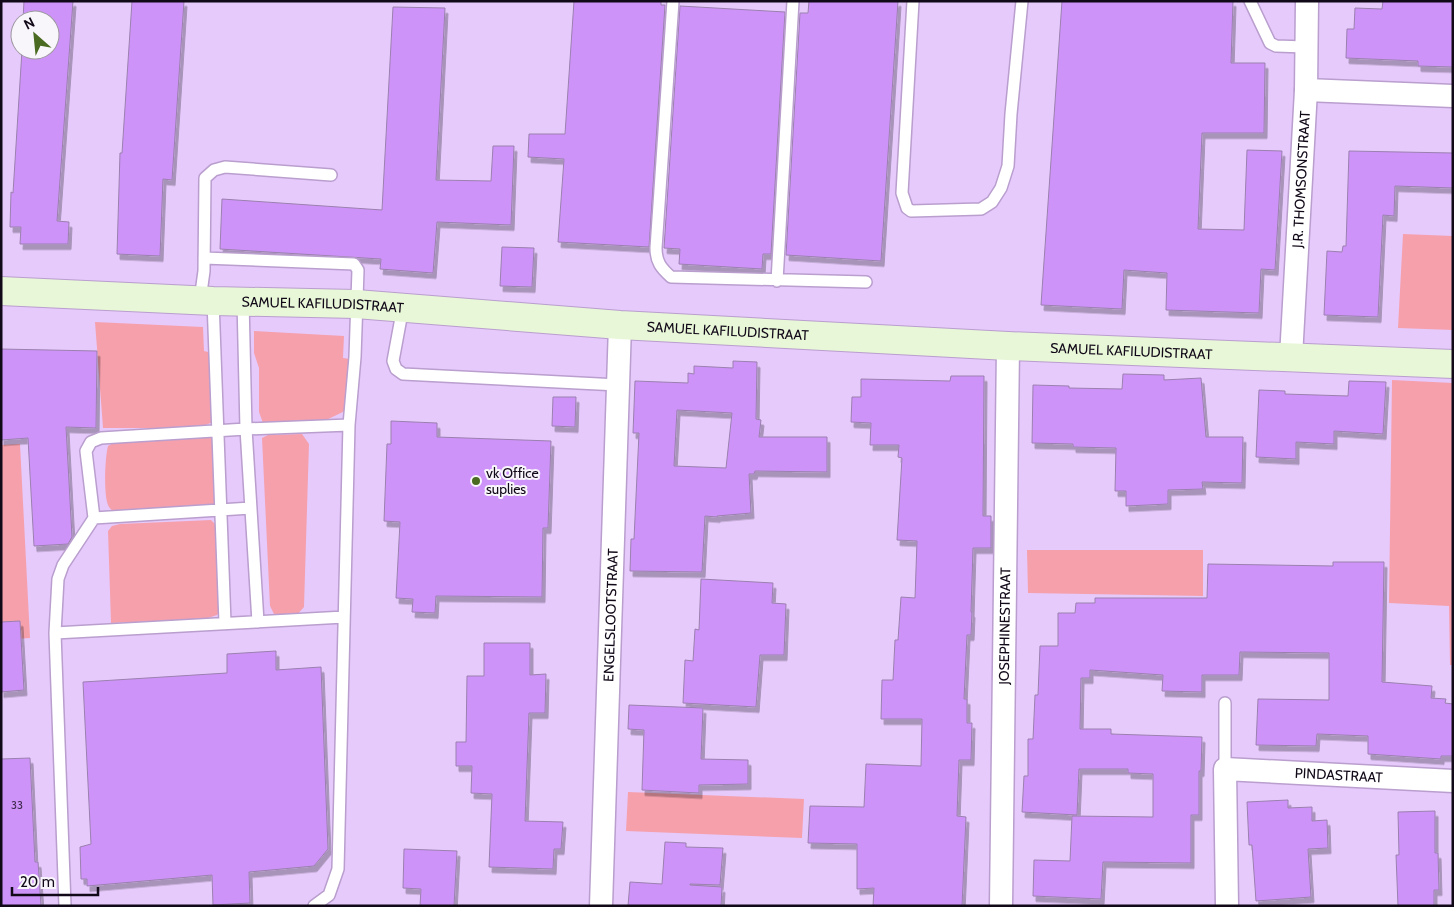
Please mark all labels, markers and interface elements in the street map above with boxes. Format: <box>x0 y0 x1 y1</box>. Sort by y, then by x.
north arrow <box>10 10 60 60</box>
text: N <box>21 13 38 34</box>
street label: J.R. THOMSONSTRAAT <box>1288 110 1314 249</box>
street label: SAMUEL KAFILUDISTRAAT <box>241 293 405 317</box>
street label: SAMUEL KAFILUDISTRAAT <box>646 317 810 344</box>
street label: SAMUEL KAFILUDISTRAAT <box>1050 339 1213 363</box>
place label: vk Office suplies <box>486 464 539 498</box>
marker: vk Office suplies <box>470 475 482 487</box>
street label: ENGELSLOOTSTRAAT <box>599 548 622 682</box>
street label: JOSEPHINESTRAAT <box>995 567 1014 686</box>
street label: PINDASTRAAT <box>1294 764 1384 786</box>
house number: 33 <box>11 798 23 812</box>
scale bar <box>12 864 99 896</box>
text: 20 m <box>20 873 55 891</box>

